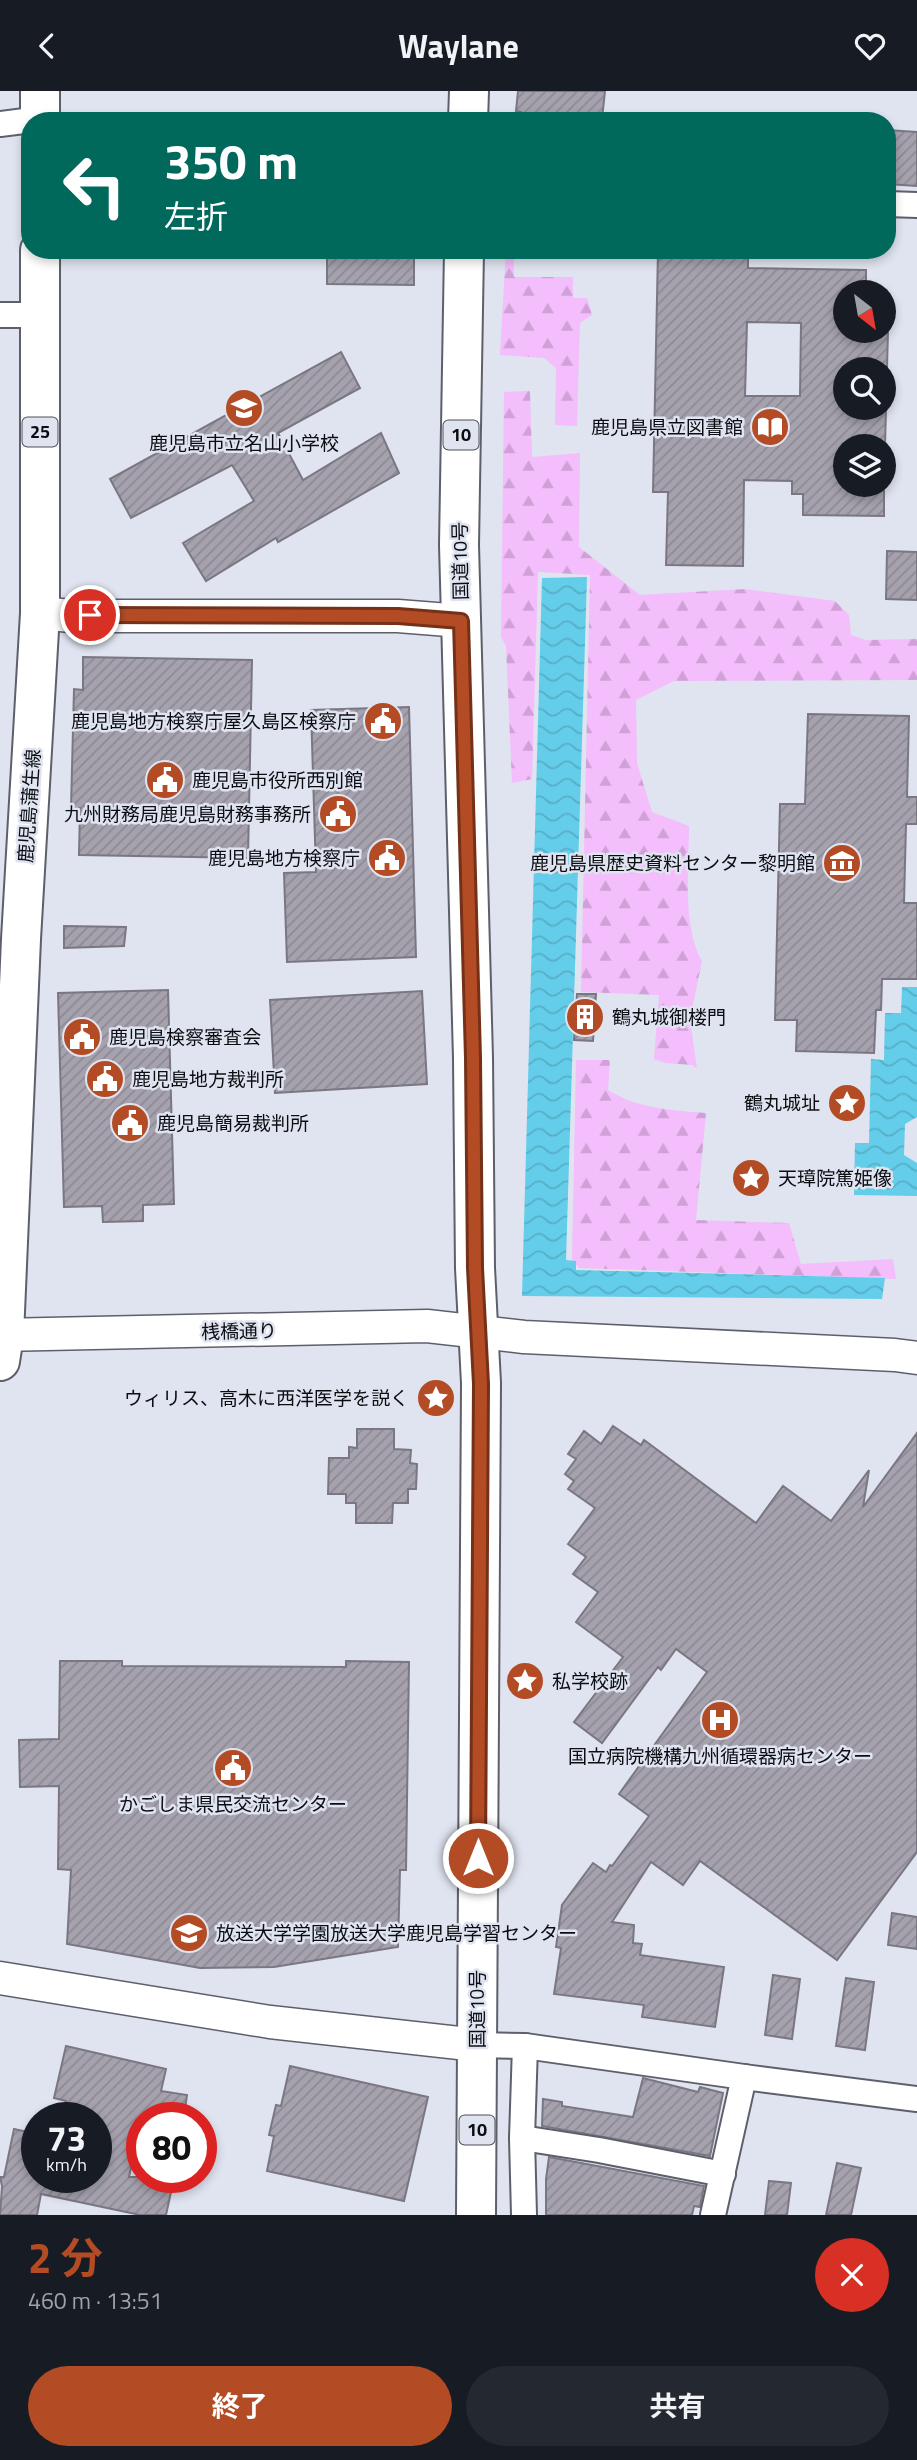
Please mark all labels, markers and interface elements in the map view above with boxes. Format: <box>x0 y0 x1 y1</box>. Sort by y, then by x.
text: Waylane <box>398 22 519 70</box>
icon: back <box>28 27 66 65</box>
icon: heart <box>851 27 889 65</box>
text: 350 m <box>164 123 298 198</box>
icon: left <box>49 140 140 231</box>
text: 左折 <box>164 192 228 240</box>
north arrow <box>833 280 896 343</box>
map controls <box>833 280 896 497</box>
button: search <box>833 357 896 420</box>
school or university icon: 鹿児島市立名山小学校 <box>223 387 265 429</box>
library icon: 鹿児島県立図書館 <box>749 406 791 448</box>
place label: 鹿児島県立図書館 <box>591 412 743 441</box>
road number: 25 <box>22 417 58 447</box>
road number: 10 <box>444 421 478 449</box>
place label: 鹿児島市立名山小学校 <box>149 428 339 457</box>
button: layers <box>833 434 896 497</box>
street label: 国道10号 <box>444 522 475 600</box>
pin <box>60 585 120 645</box>
icon: arrive <box>71 596 109 634</box>
public building icon: 鹿児島地方検察庁屋久島区検察庁 <box>362 700 404 742</box>
place label: 鹿児島地方検察庁屋久島区検察庁 <box>71 706 356 735</box>
street label: 鹿児島蒲生線 <box>10 748 47 864</box>
public building icon: 鹿児島市役所西別館 <box>144 759 186 801</box>
place label: 鹿児島市役所西別館 <box>192 765 363 794</box>
public building icon: 九州財務局鹿児島財務事務所 <box>317 793 359 835</box>
place label: 九州財務局鹿児島財務事務所 <box>64 799 311 828</box>
public building icon: 鹿児島地方検察庁 <box>366 837 408 879</box>
museum icon: 鹿児島県歴史資料センター黎明館 <box>821 842 863 884</box>
place label: 鹿児島地方検察庁 <box>208 843 360 872</box>
place label: 鹿児島県歴史資料センター黎明館 <box>530 848 815 877</box>
building icon: 鶴丸城御楼門 <box>564 996 606 1038</box>
place label: 鶴丸城御楼門 <box>612 1002 726 1031</box>
public building icon: 鹿児島検察審査会 <box>61 1016 103 1058</box>
place label: 鹿児島検察審査会 <box>109 1022 261 1051</box>
public building icon: 鹿児島地方裁判所 <box>84 1058 126 1100</box>
place label: 鹿児島地方裁判所 <box>132 1064 284 1093</box>
place icon: 鶴丸城址 <box>826 1082 868 1124</box>
place label: 鶴丸城址 <box>744 1088 820 1117</box>
public building icon: 鹿児島簡易裁判所 <box>109 1102 151 1144</box>
place label: 鹿児島簡易裁判所 <box>157 1108 309 1137</box>
place icon: 天璋院篤姫像 <box>730 1157 772 1199</box>
place label: 天璋院篤姫像 <box>778 1163 892 1192</box>
street label: 桟橋通り <box>201 1315 277 1346</box>
place icon: ウィリス、高木に西洋医学を説く <box>415 1377 457 1419</box>
place label: ウィリス、高木に西洋医学を説く <box>124 1383 409 1412</box>
place icon: 私学校跡 <box>504 1660 546 1702</box>
place label: 私学校跡 <box>552 1666 628 1695</box>
hospital icon: 国立病院機構九州循環器病センター <box>699 1699 741 1741</box>
place label: 国立病院機構九州循環器病センター <box>568 1741 872 1770</box>
public building icon: かごしま県民交流センター <box>212 1747 254 1789</box>
place label: かごしま県民交流センター <box>119 1789 347 1818</box>
position arrow <box>441 1821 515 1895</box>
school or university icon: 放送大学学園放送大学鹿児島学習センター <box>168 1912 210 1954</box>
place label: 放送大学学園放送大学鹿児島学習センター <box>216 1918 577 1947</box>
street label: 国道10号 <box>462 1970 491 2048</box>
speed limit sign: 80 <box>126 2102 217 2193</box>
text: 73 <box>47 2111 86 2165</box>
road number: 10 <box>460 2115 494 2145</box>
text: km/h <box>46 2151 87 2178</box>
text: 2 分 <box>28 2225 103 2289</box>
button: close <box>815 2238 889 2312</box>
text: 460 m · 13:51 <box>28 2283 163 2318</box>
button: 終了 <box>28 2366 452 2446</box>
button: 共有 <box>466 2366 889 2446</box>

